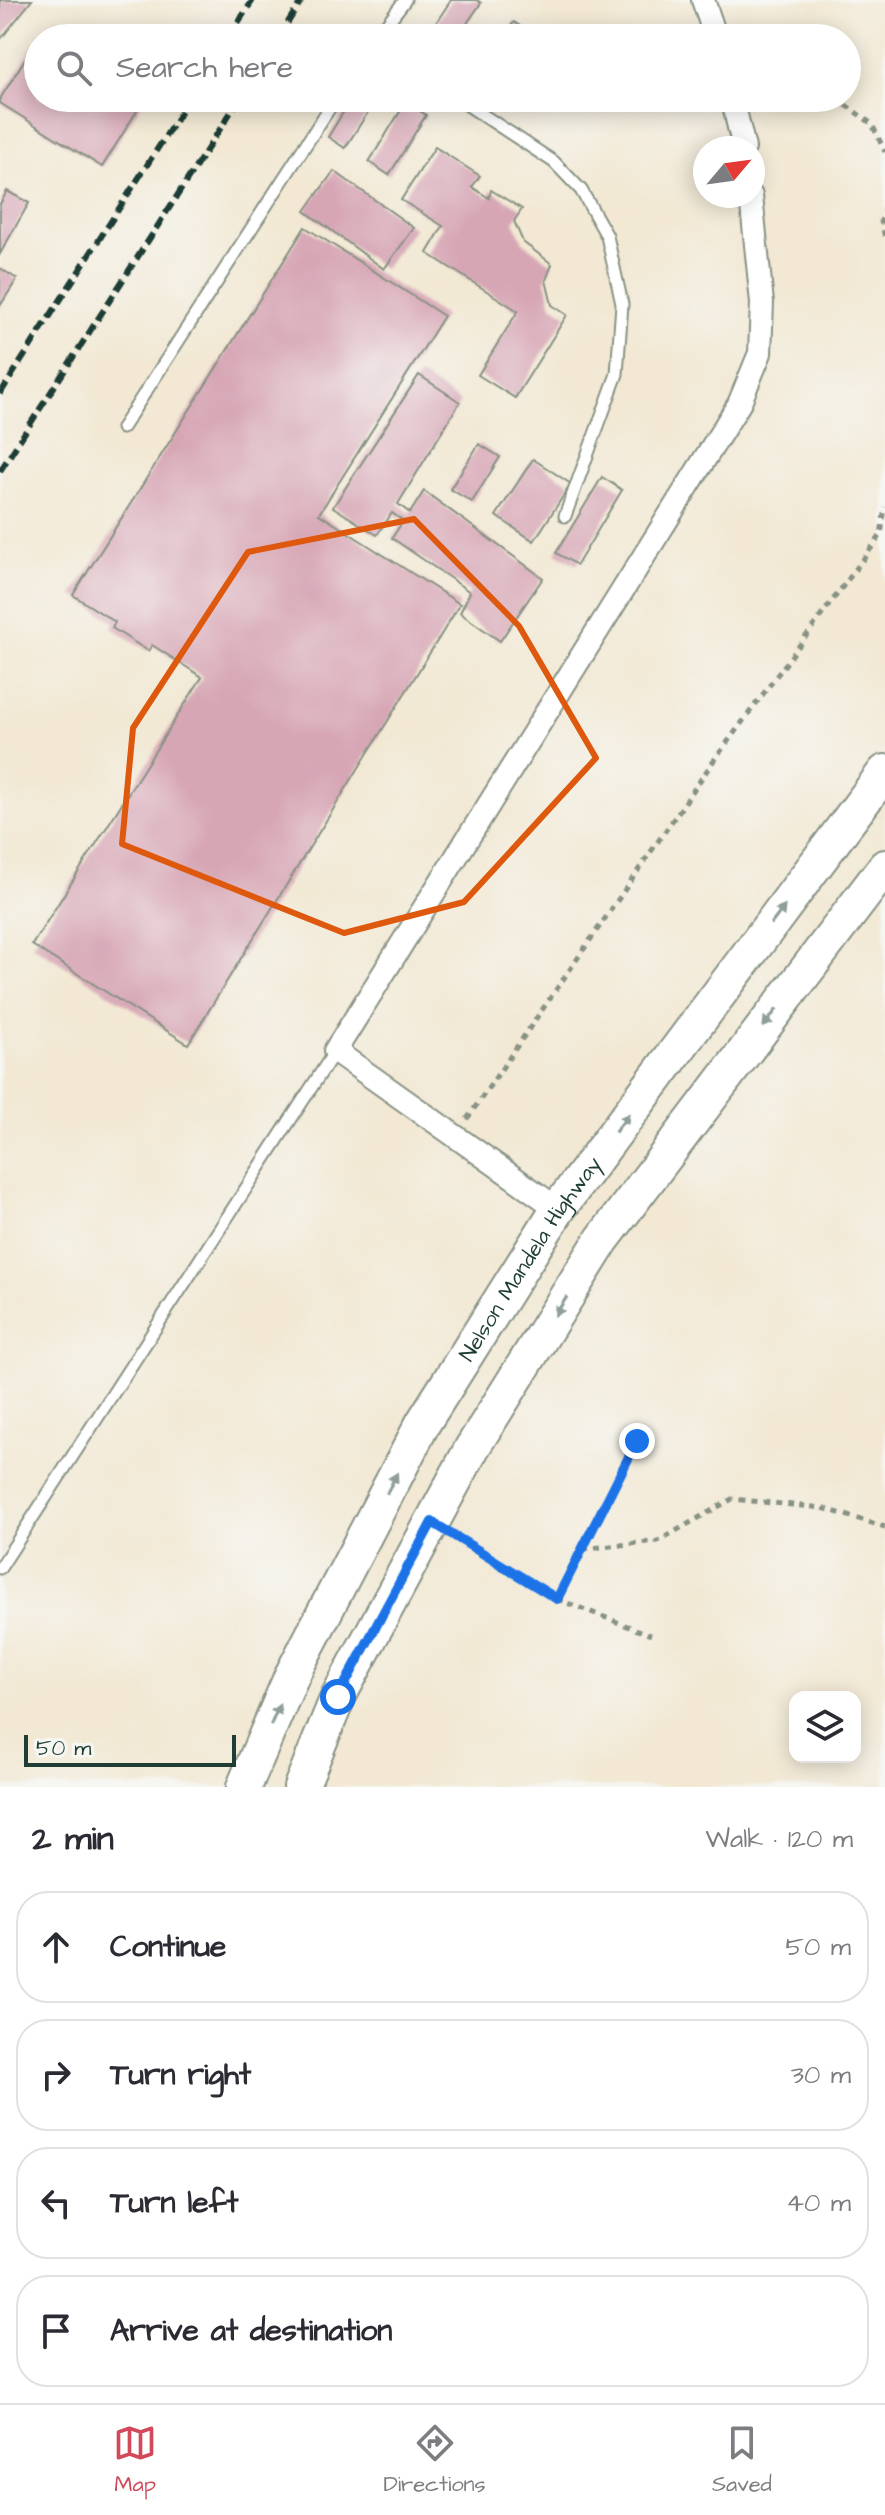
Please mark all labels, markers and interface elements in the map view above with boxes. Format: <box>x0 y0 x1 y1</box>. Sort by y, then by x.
search box <box>24 24 861 112</box>
icon: search <box>52 46 96 90</box>
text: Search here <box>116 47 293 89</box>
north arrow <box>693 136 765 208</box>
one-way arrow <box>769 905 785 925</box>
one-way arrow <box>763 1008 779 1028</box>
one-way arrow <box>614 1112 630 1134</box>
street label: Nelson Mandela Highway <box>452 1150 610 1367</box>
one-way arrow <box>554 1295 568 1317</box>
route end <box>619 1423 655 1459</box>
one-way arrow <box>385 1472 398 1495</box>
route start <box>320 1679 356 1715</box>
map controls <box>789 1691 861 1763</box>
button: layers <box>789 1691 861 1763</box>
one-way arrow <box>268 1704 281 1727</box>
scale bar <box>24 1731 236 1767</box>
text: 50 m <box>36 1733 91 1764</box>
text: 2 min <box>32 1815 114 1863</box>
text: Walk · 120 m <box>706 1821 853 1857</box>
icon: ahead <box>34 1925 78 1969</box>
text: Continue <box>110 1926 226 1968</box>
text: 50 m <box>786 1929 851 1965</box>
icon: right <box>34 2053 78 2097</box>
text: Turn right <box>110 2054 251 2096</box>
text: 30 m <box>791 2057 851 2093</box>
icon: left <box>34 2181 78 2225</box>
text: Turn left <box>110 2182 238 2224</box>
text: 40 m <box>786 2185 851 2221</box>
icon: arrive <box>34 2309 78 2353</box>
text: Arrive at destination <box>110 2310 392 2352</box>
tab: Map <box>113 2421 157 2500</box>
tab: Directions <box>383 2421 486 2500</box>
tab: Saved <box>712 2421 772 2500</box>

